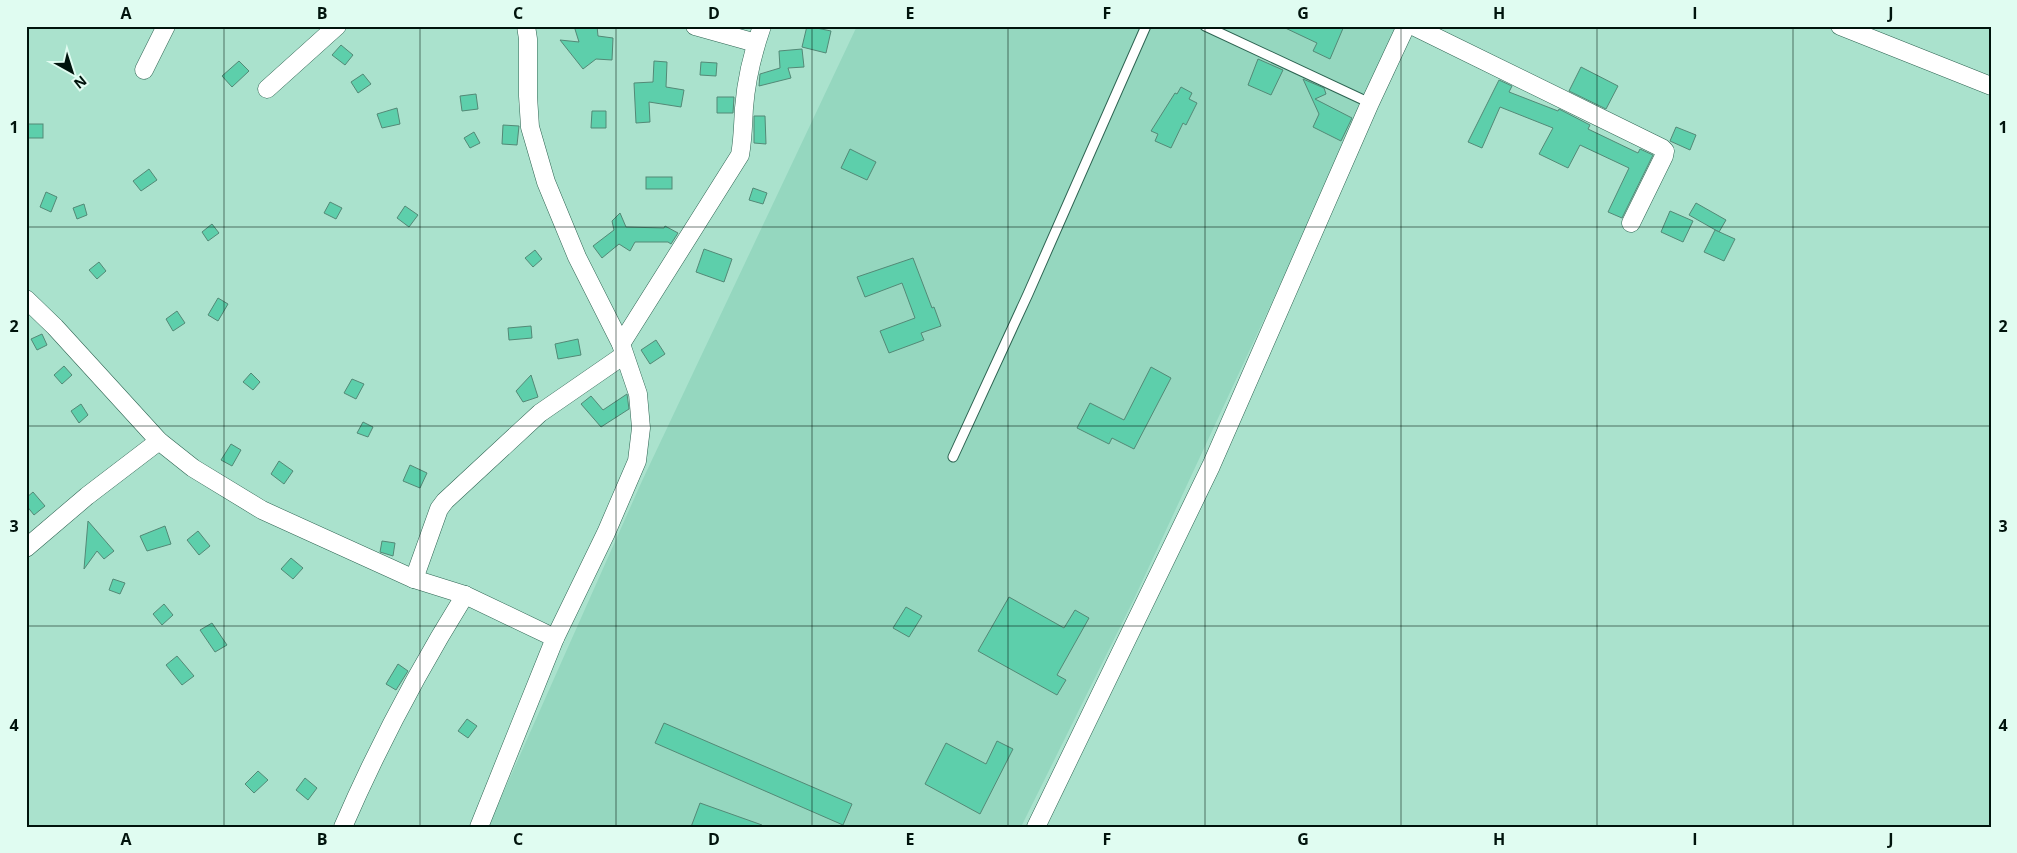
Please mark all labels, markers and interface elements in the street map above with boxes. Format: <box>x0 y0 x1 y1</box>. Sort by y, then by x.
text: A <box>120 2 132 24</box>
text: B <box>317 2 327 24</box>
text: C <box>513 2 523 24</box>
text: D <box>708 2 720 24</box>
text: E <box>906 2 915 24</box>
text: F <box>1103 2 1111 24</box>
text: G <box>1297 2 1309 24</box>
text: H <box>1493 2 1505 24</box>
text: I <box>1692 2 1698 24</box>
text: J <box>1886 2 1894 24</box>
north arrow <box>48 48 98 98</box>
text: N <box>70 72 91 93</box>
text: 1 <box>9 116 19 138</box>
text: 1 <box>1998 116 2008 138</box>
text: 2 <box>9 315 19 337</box>
text: 2 <box>1998 315 2008 337</box>
text: 3 <box>9 515 19 537</box>
text: 3 <box>1998 515 2008 537</box>
text: 4 <box>9 714 19 736</box>
text: 4 <box>1998 714 2008 736</box>
text: A <box>120 828 132 850</box>
text: B <box>317 828 327 850</box>
text: C <box>513 828 523 850</box>
text: D <box>708 828 720 850</box>
text: E <box>906 828 915 850</box>
text: F <box>1103 828 1111 850</box>
text: G <box>1297 828 1309 850</box>
text: H <box>1493 828 1505 850</box>
text: I <box>1692 828 1698 850</box>
text: J <box>1886 828 1894 850</box>

